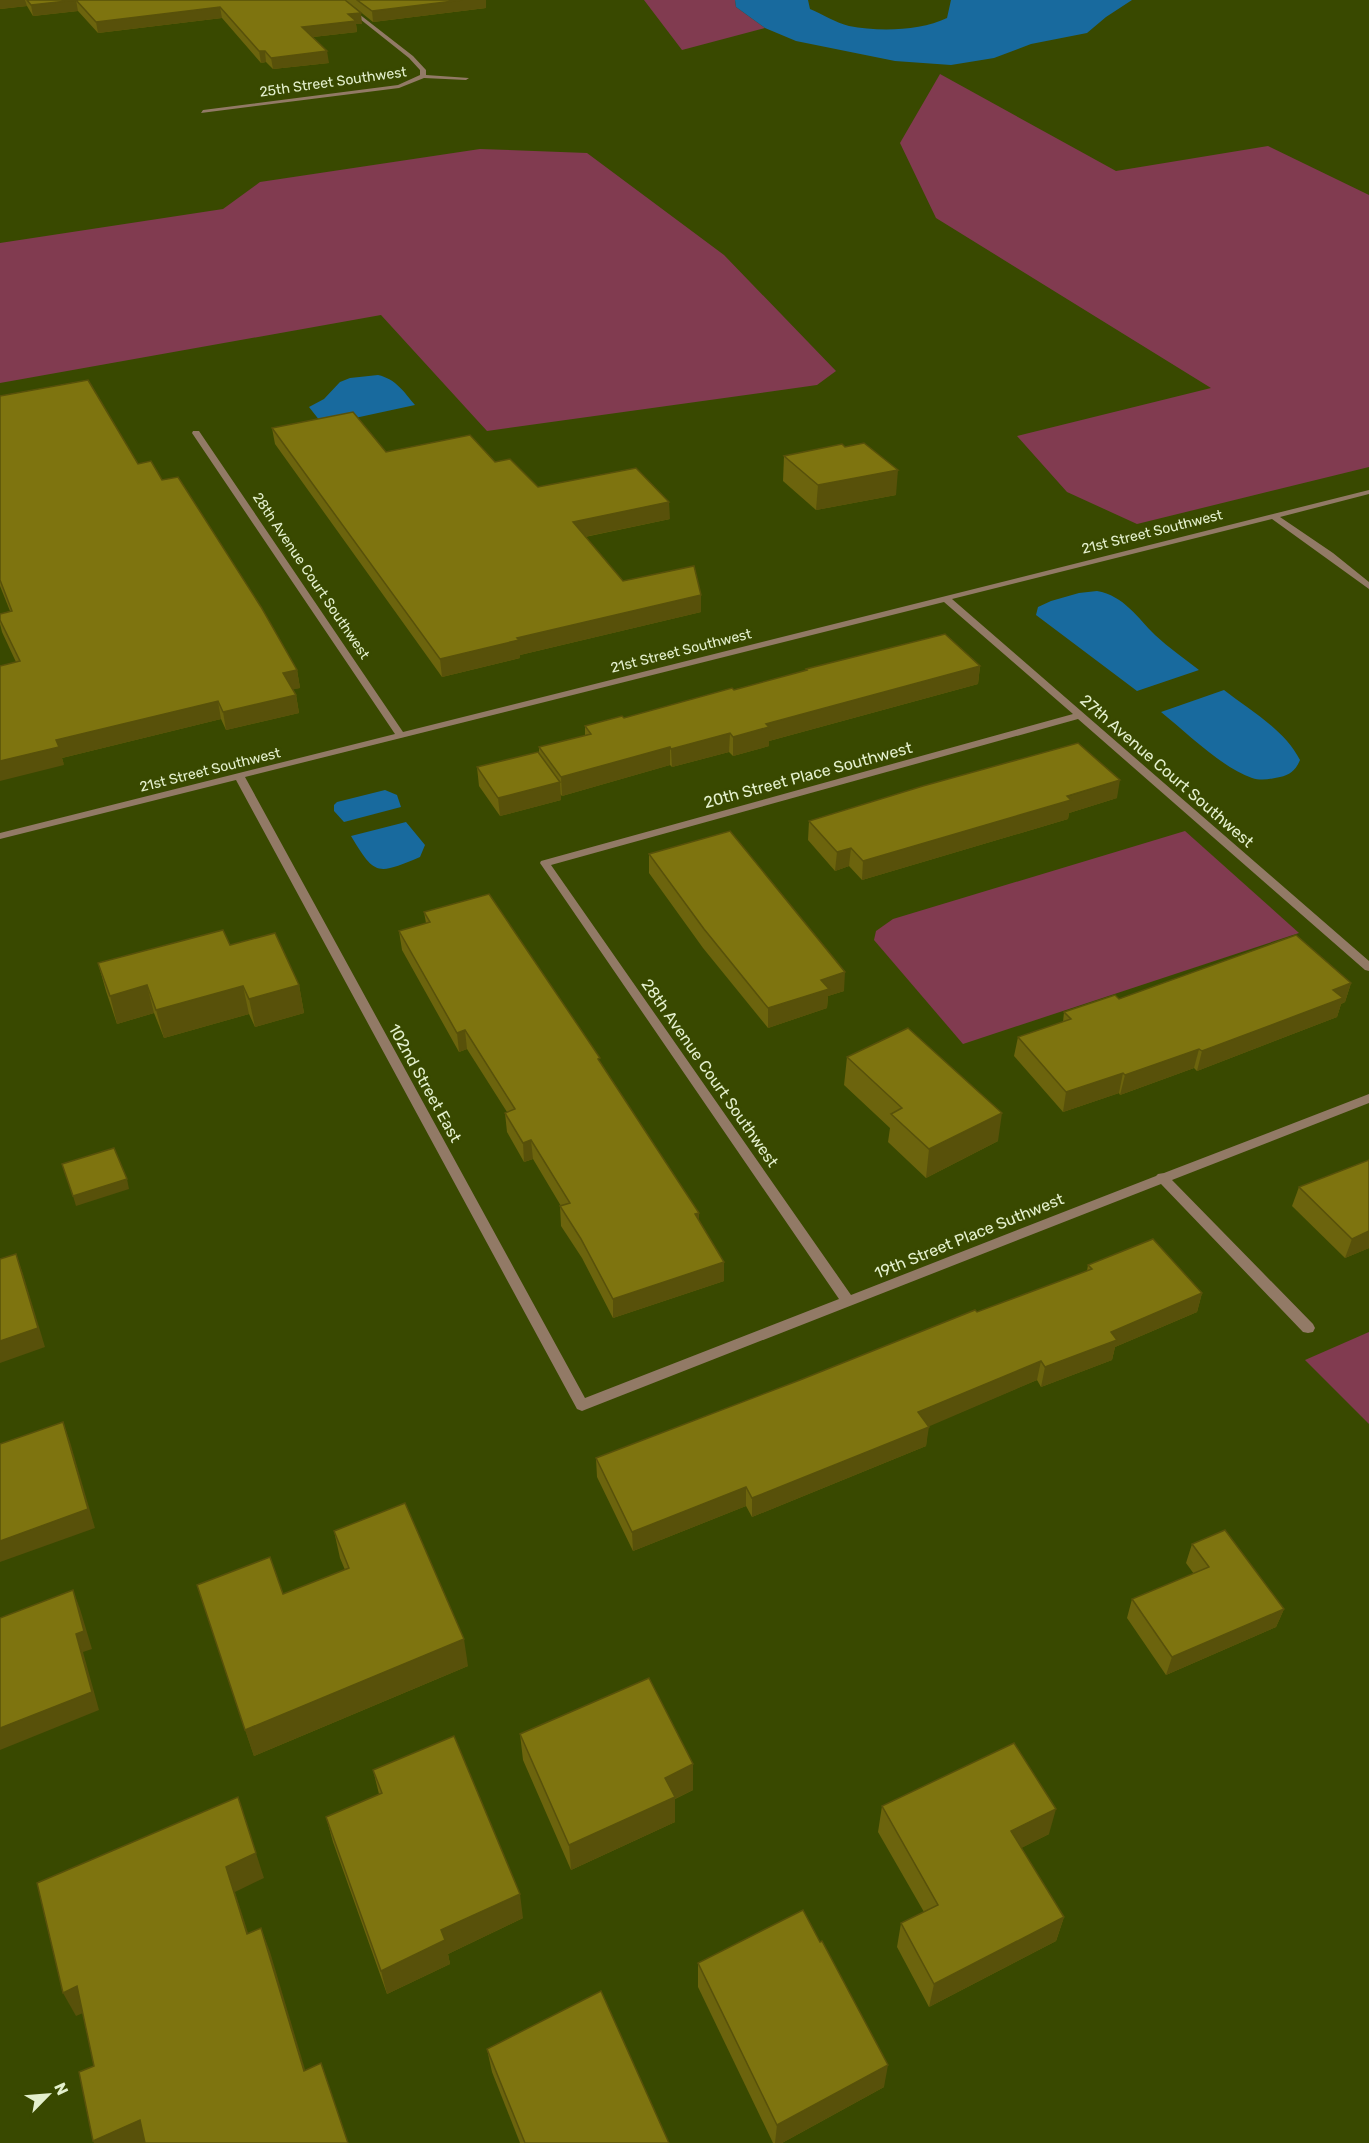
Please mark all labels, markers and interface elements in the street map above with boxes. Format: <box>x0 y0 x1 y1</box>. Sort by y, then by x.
street label: 25th Street Southwest <box>258 63 408 101</box>
street label: 28th Avenue Court Southwest <box>249 489 373 663</box>
street label: 21st Street Southwest <box>1080 506 1225 558</box>
street label: 21st Street Southwest <box>609 625 754 677</box>
street label: 27th Avenue Court Southwest <box>1076 691 1258 851</box>
street label: 20th Street Place Southwest <box>702 738 914 812</box>
street label: 21st Street Southwest <box>138 744 283 796</box>
street label: 28th Avenue Court Southwest <box>638 975 782 1171</box>
street label: 102nd Street East <box>385 1020 465 1146</box>
street label: 19th Street Place Suthwest <box>872 1189 1066 1283</box>
north arrow <box>18 2065 78 2125</box>
text: N <box>50 2080 72 2098</box>

